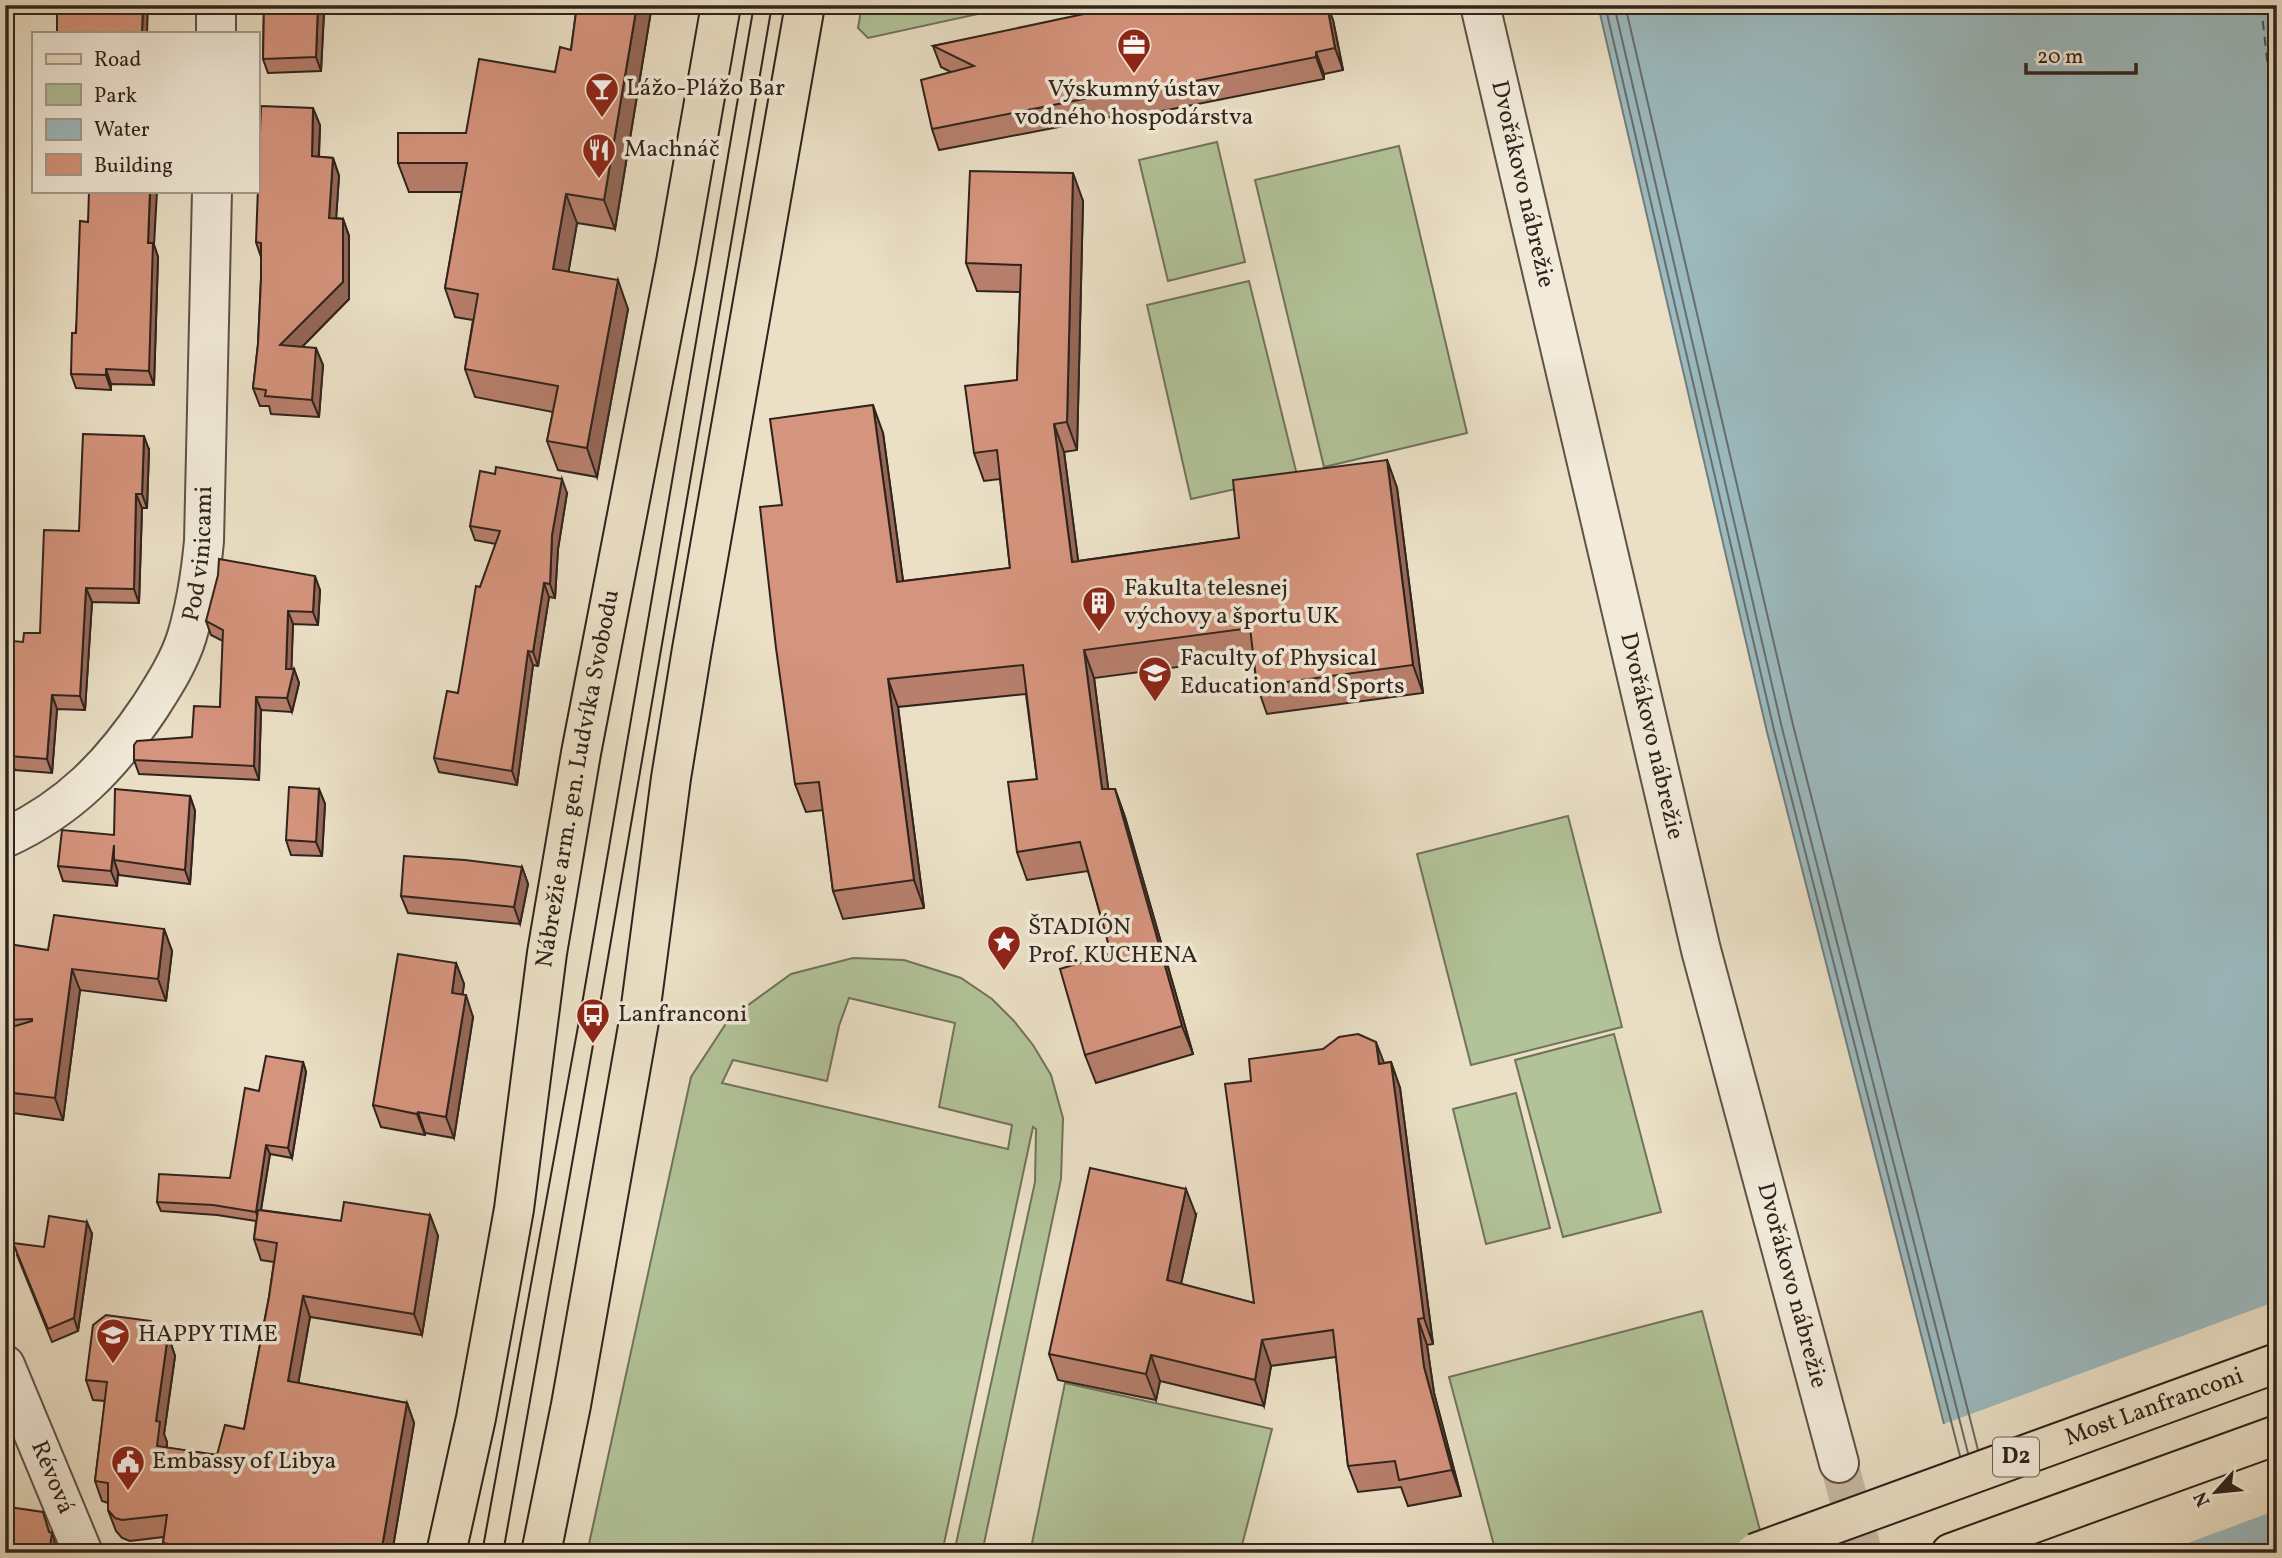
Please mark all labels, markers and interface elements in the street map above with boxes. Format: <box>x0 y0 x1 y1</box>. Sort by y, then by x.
office icon: Výskumný ústav vodného hospodárstva <box>1115 26 1153 75</box>
legend <box>32 32 259 192</box>
scale bar <box>2026 32 2137 76</box>
text: 20 m <box>2037 43 2083 72</box>
text: Road <box>94 46 141 75</box>
bar icon: Lážo-Plážo Bar <box>583 70 621 119</box>
place label: Lážo-Plážo Bar <box>626 72 785 106</box>
place label: Výskumný ústav vodného hospodárstva <box>1014 73 1254 135</box>
street label: Dvořákovo nábrežie <box>1481 77 1563 291</box>
text: Park <box>94 82 137 111</box>
text: Water <box>94 116 150 145</box>
restaurant icon: Machnáč <box>580 131 618 180</box>
place label: Machnáč <box>624 133 720 167</box>
text: Building <box>94 152 173 181</box>
street label: Pod vinicami <box>174 485 222 625</box>
place label: Fakulta telesnej výchovy a športu UK <box>1124 572 1339 634</box>
building icon: Fakulta telesnej výchovy a športu UK <box>1080 584 1118 633</box>
street label: Nábrežie arm. gen. Ludvíka Svobodu <box>528 587 629 970</box>
street label: Dvořákovo nábrežie <box>1610 629 1692 843</box>
place label: Faculty of Physical Education and Sports <box>1180 642 1405 704</box>
school or university icon: Faculty of Physical Education and Sports <box>1136 654 1174 703</box>
place label: ŠTADIÓN Prof. KUCHENA <box>1028 911 1198 973</box>
place icon: ŠTADIÓN Prof. KUCHENA <box>985 923 1023 972</box>
bus stop icon: Lanfranconi <box>574 996 612 1045</box>
place label: Lanfranconi <box>618 998 747 1032</box>
street label: Dvořákovo nábrežie <box>1747 1179 1835 1392</box>
school or university icon: HAPPY TIME <box>94 1316 132 1365</box>
place label: HAPPY TIME <box>138 1318 278 1352</box>
street label: Most Lanfranconi <box>2060 1360 2248 1456</box>
street label: Révová <box>21 1436 82 1520</box>
road number: D2 <box>1993 1438 2039 1476</box>
public building icon: Embassy of Libya <box>109 1443 147 1492</box>
place label: Embassy of Libya <box>152 1445 337 1479</box>
north arrow <box>2180 1456 2250 1526</box>
text: N <box>2188 1487 2217 1511</box>

